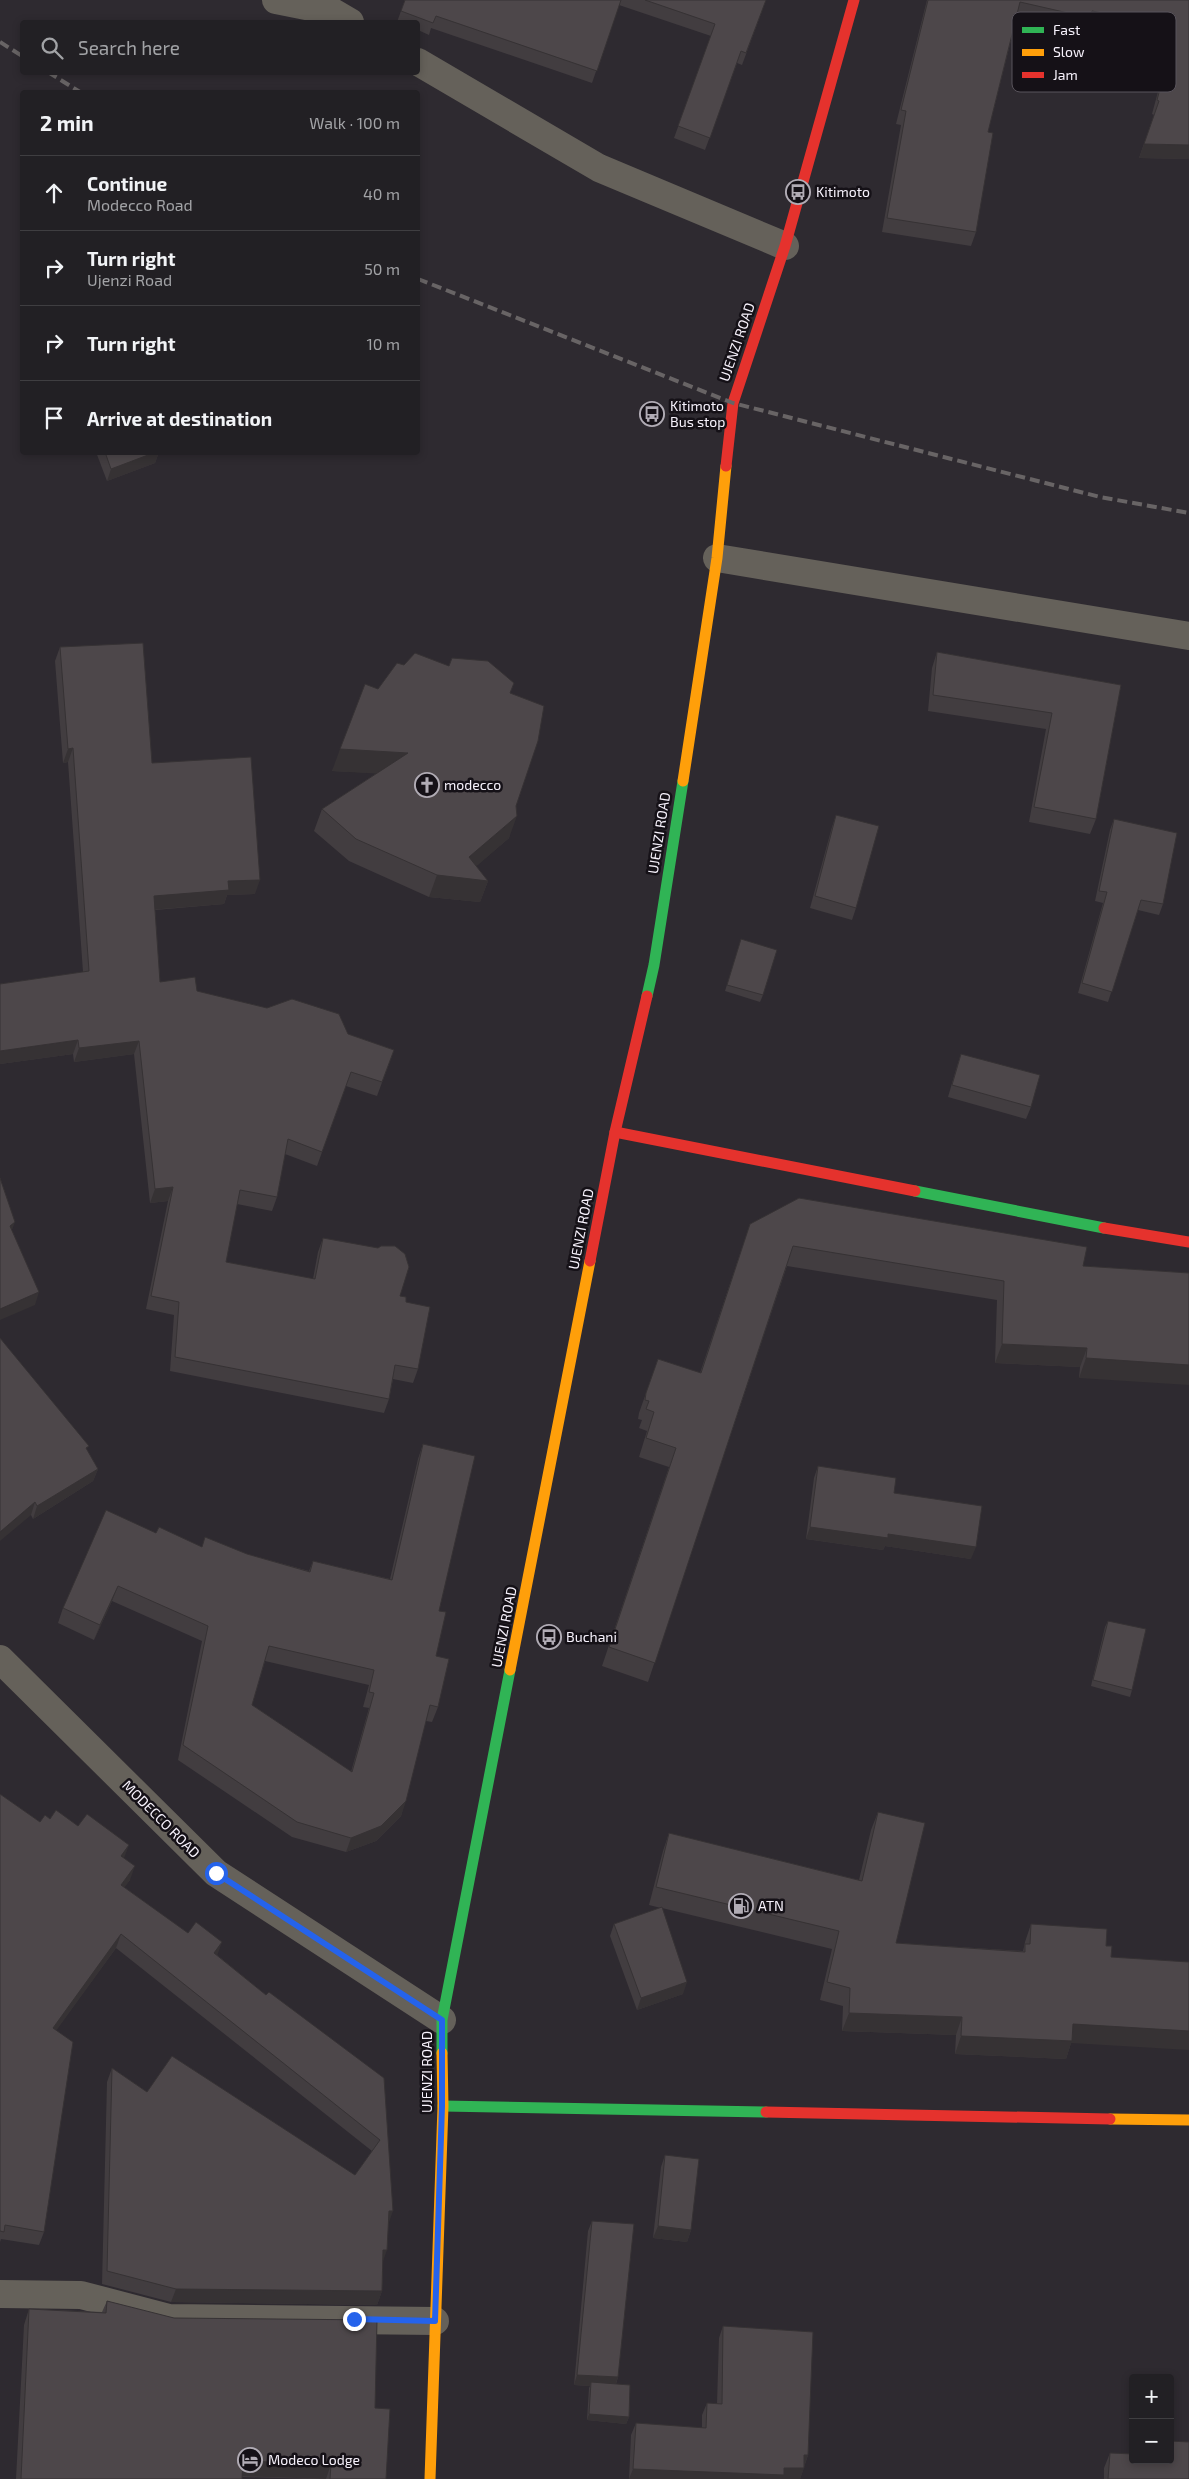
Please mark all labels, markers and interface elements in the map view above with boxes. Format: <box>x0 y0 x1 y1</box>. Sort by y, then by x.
legend <box>1012 12 1176 92</box>
search box <box>20 20 420 75</box>
text: Fast <box>1053 21 1080 38</box>
icon: search <box>38 34 66 62</box>
text: Search here <box>78 36 180 59</box>
text: Slow <box>1053 43 1085 60</box>
text: Jam <box>1053 66 1078 83</box>
text: 2 min <box>40 110 94 135</box>
text: Walk · 100 m <box>309 113 400 132</box>
text: Continue <box>87 172 167 195</box>
icon: ahead <box>40 179 68 207</box>
bus stop icon: Kitimoto <box>785 179 811 205</box>
place label: Kitimoto <box>816 183 870 200</box>
text: 40 m <box>363 184 400 203</box>
text: Modecco Road <box>87 195 193 214</box>
text: Turn right <box>87 247 175 270</box>
icon: right <box>40 254 68 282</box>
text: 50 m <box>364 259 400 278</box>
text: Ujenzi Road <box>87 270 172 289</box>
street label: UJENZI ROAD <box>715 300 758 383</box>
icon: right <box>40 329 68 357</box>
text: Turn right <box>87 332 175 355</box>
text: 10 m <box>366 334 400 353</box>
place label: Kitimoto Bus stop <box>670 397 725 430</box>
bus stop icon: Kitimoto Bus stop <box>639 401 665 427</box>
icon: arrive <box>40 404 68 432</box>
text: Arrive at destination <box>87 407 272 430</box>
church icon: modecco <box>414 772 440 798</box>
place label: modecco <box>444 776 501 793</box>
street label: UJENZI ROAD <box>644 791 673 875</box>
street label: UJENZI ROAD <box>564 1187 597 1271</box>
street label: UJENZI ROAD <box>487 1585 520 1669</box>
bus stop icon: Buchani <box>536 1624 562 1650</box>
place label: Buchani <box>566 1628 617 1645</box>
street label: MODECCO ROAD <box>119 1776 204 1861</box>
route start <box>205 1862 228 1885</box>
fuel station icon: ATN <box>728 1893 754 1919</box>
place label: ATN <box>758 1897 784 1914</box>
street label: UJENZI ROAD <box>418 2031 435 2113</box>
route end <box>343 2308 366 2331</box>
map controls <box>1129 2374 1174 2464</box>
button: + <box>1129 2374 1174 2419</box>
button: − <box>1129 2419 1174 2464</box>
hotel icon: Modeco Lodge <box>237 2447 263 2473</box>
place label: Modeco Lodge <box>268 2451 360 2468</box>

